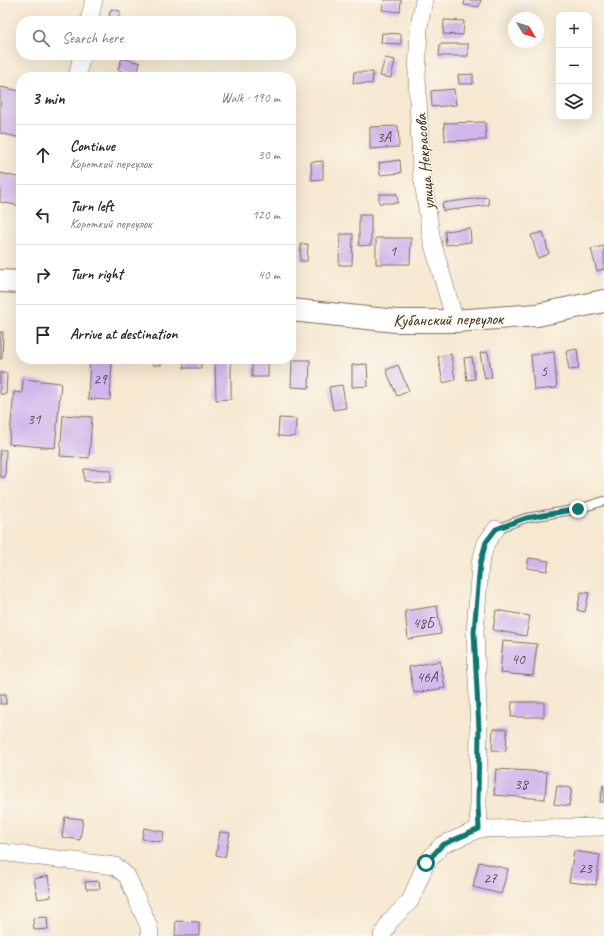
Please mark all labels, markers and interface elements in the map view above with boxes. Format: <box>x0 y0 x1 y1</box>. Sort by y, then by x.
north arrow <box>508 12 544 48</box>
map controls <box>556 12 592 120</box>
button: + <box>556 12 592 48</box>
search box <box>16 16 296 60</box>
icon: search <box>30 27 52 49</box>
text: Search here <box>62 29 123 48</box>
button: − <box>556 48 592 84</box>
button: layers <box>556 84 592 120</box>
text: 3 min <box>32 88 65 109</box>
text: Walk · 190 m <box>221 90 280 106</box>
street label: улица Некрасова <box>410 112 439 212</box>
house number: 3А <box>377 128 393 147</box>
text: Continue <box>70 137 115 156</box>
icon: ahead <box>32 144 54 166</box>
text: 30 m <box>258 147 280 163</box>
text: Короткий переулок <box>70 156 152 172</box>
text: Turn left <box>70 197 113 216</box>
icon: left <box>32 204 54 226</box>
text: 120 m <box>252 207 280 223</box>
text: Короткий переулок <box>70 216 152 232</box>
house number: 1 <box>390 242 398 261</box>
icon: right <box>32 264 54 286</box>
text: Turn right <box>70 265 123 284</box>
text: 40 m <box>258 267 280 283</box>
street label: Кубанский переулок <box>393 308 505 331</box>
icon: arrive <box>32 324 54 346</box>
text: Arrive at destination <box>70 325 177 344</box>
house number: 5 <box>541 362 549 381</box>
house number: 29 <box>93 370 108 389</box>
house number: 31 <box>27 410 42 429</box>
route end <box>569 500 587 518</box>
house number: 48Б <box>412 614 436 633</box>
house number: 40 <box>511 650 526 669</box>
house number: 46А <box>416 668 439 687</box>
house number: 38 <box>514 775 529 794</box>
route start <box>417 854 435 872</box>
house number: 23 <box>578 859 593 878</box>
house number: 27 <box>483 869 498 888</box>

